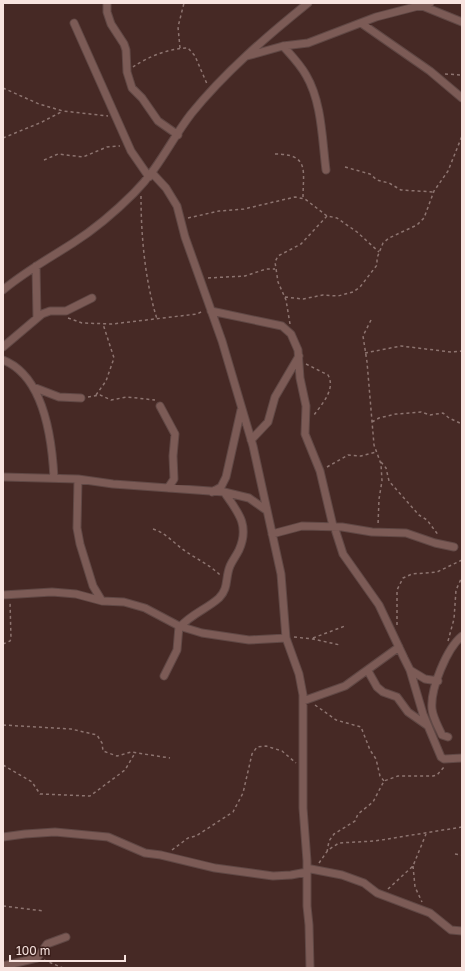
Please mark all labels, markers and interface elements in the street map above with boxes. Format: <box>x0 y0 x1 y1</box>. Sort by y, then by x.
scale bar <box>10 937 125 963</box>
text: 100 m <box>16 943 50 958</box>

